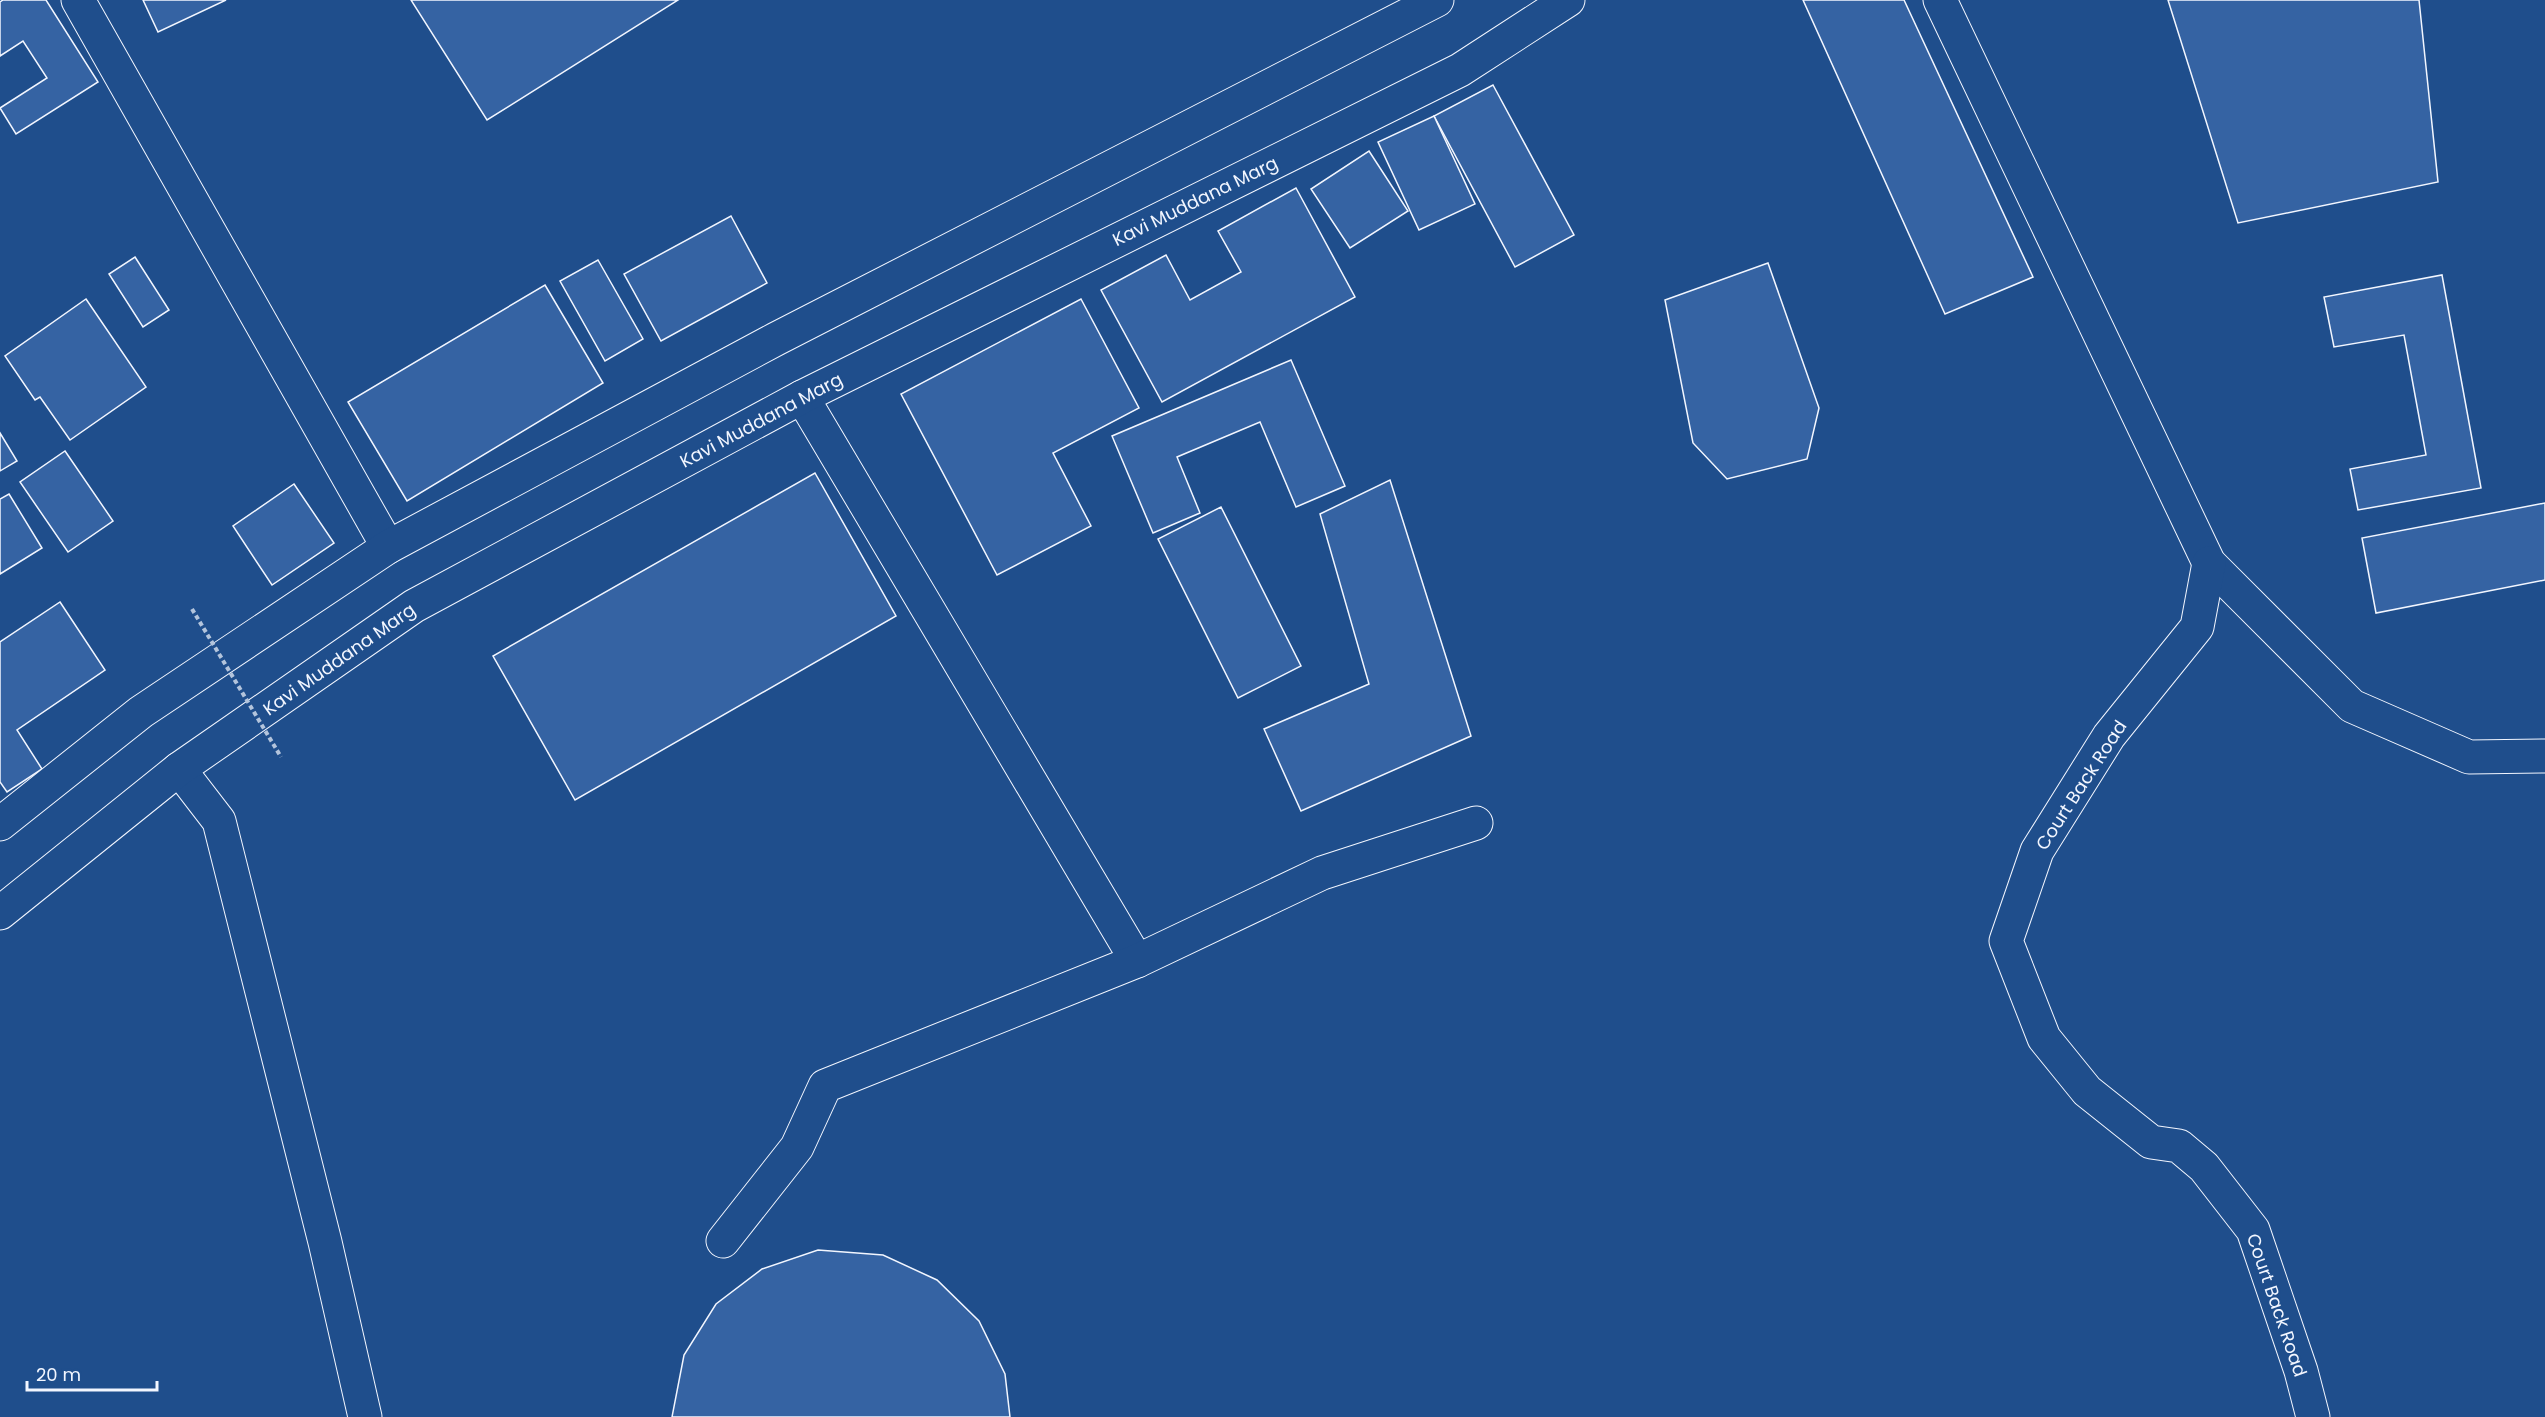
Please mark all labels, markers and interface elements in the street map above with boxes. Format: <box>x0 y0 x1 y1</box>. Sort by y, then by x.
street label: Kavi Muddana Marg <box>1108 150 1282 252</box>
street label: Kavi Muddana Marg <box>675 367 847 473</box>
street label: Kavi Muddana Marg <box>258 597 420 721</box>
street label: Court Back Road <box>2030 715 2132 855</box>
street label: Court Back Road <box>2241 1230 2313 1380</box>
scale bar <box>27 1354 158 1392</box>
text: 20 m <box>36 1362 81 1387</box>

